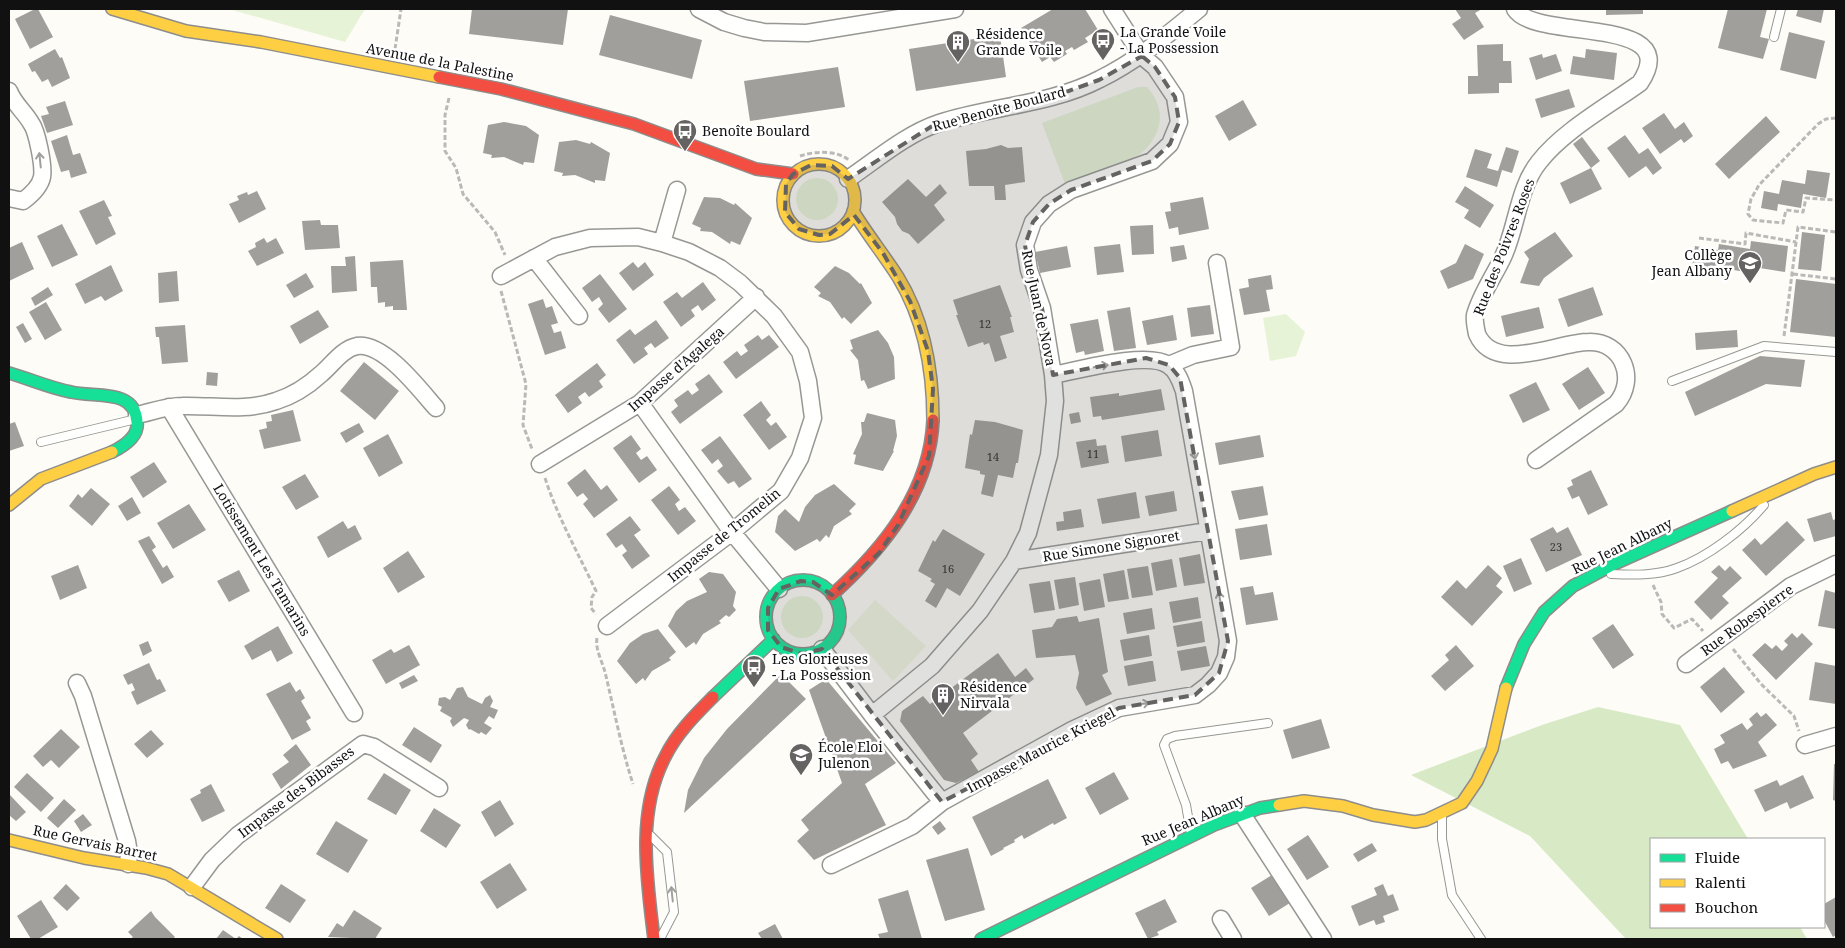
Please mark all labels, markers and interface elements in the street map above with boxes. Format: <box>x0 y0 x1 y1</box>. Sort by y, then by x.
place label: La Grande Voile - La Possession <box>1120 22 1226 57</box>
place label: Résidence Grande Voile <box>976 24 1062 59</box>
bus stop icon: La Grande Voile - La Possession <box>1090 27 1116 61</box>
building icon: Résidence Grande Voile <box>945 29 971 63</box>
street label: Avenue de la Palestine <box>365 38 515 85</box>
street label: Rue Benoîte Boulard <box>930 82 1068 135</box>
bus stop icon: Benoîte Boulard <box>672 118 698 152</box>
place label: Benoîte Boulard <box>702 121 810 140</box>
one-way arrow <box>35 152 45 168</box>
street label: Rue des Poivres Roses <box>1469 175 1539 318</box>
place label: Collège Jean Albany <box>1651 245 1732 280</box>
street label: Rue Juan de Nova <box>1018 248 1061 368</box>
school or university icon: Collège Jean Albany <box>1737 250 1763 284</box>
house number: 12 <box>979 316 991 331</box>
street label: Impasse d'Agalega <box>624 322 728 416</box>
one-way arrow <box>1093 361 1109 371</box>
one-way arrow <box>1190 444 1200 460</box>
house number: 11 <box>1087 446 1099 461</box>
house number: 14 <box>987 449 999 464</box>
street label: Lotissement Les Tamarins <box>209 480 315 639</box>
street label: Impasse de Tromelin <box>663 483 784 586</box>
street label: Rue Jean Albany <box>1568 513 1675 578</box>
street label: Rue Simone Signoret <box>1041 525 1181 566</box>
house number: 23 <box>1550 539 1562 554</box>
house number: 16 <box>942 561 954 576</box>
street label: Rue Robespierre <box>1697 580 1797 660</box>
one-way arrow <box>1215 591 1225 607</box>
place label: Les Glorieuses - La Possession <box>772 649 871 684</box>
bus stop icon: Les Glorieuses - La Possession <box>741 654 767 688</box>
place label: Résidence Nirvala <box>960 677 1027 712</box>
building icon: Résidence Nirvala <box>930 682 956 716</box>
one-way arrow <box>1134 699 1150 709</box>
street label: Impasse Maurice Kriegel <box>963 702 1119 797</box>
place label: École Eloi Julenon <box>817 737 883 772</box>
street label: Impasse des Bibasses <box>234 742 358 842</box>
school or university icon: École Eloi Julenon <box>788 742 814 776</box>
street label: Rue Jean Albany <box>1139 789 1247 850</box>
street label: Rue Gervais Barret <box>31 820 159 865</box>
legend <box>1650 838 1825 928</box>
text: Fluide <box>1695 847 1740 867</box>
text: Ralenti <box>1695 872 1746 892</box>
one-way arrow <box>667 886 677 902</box>
text: Bouchon <box>1695 897 1759 917</box>

